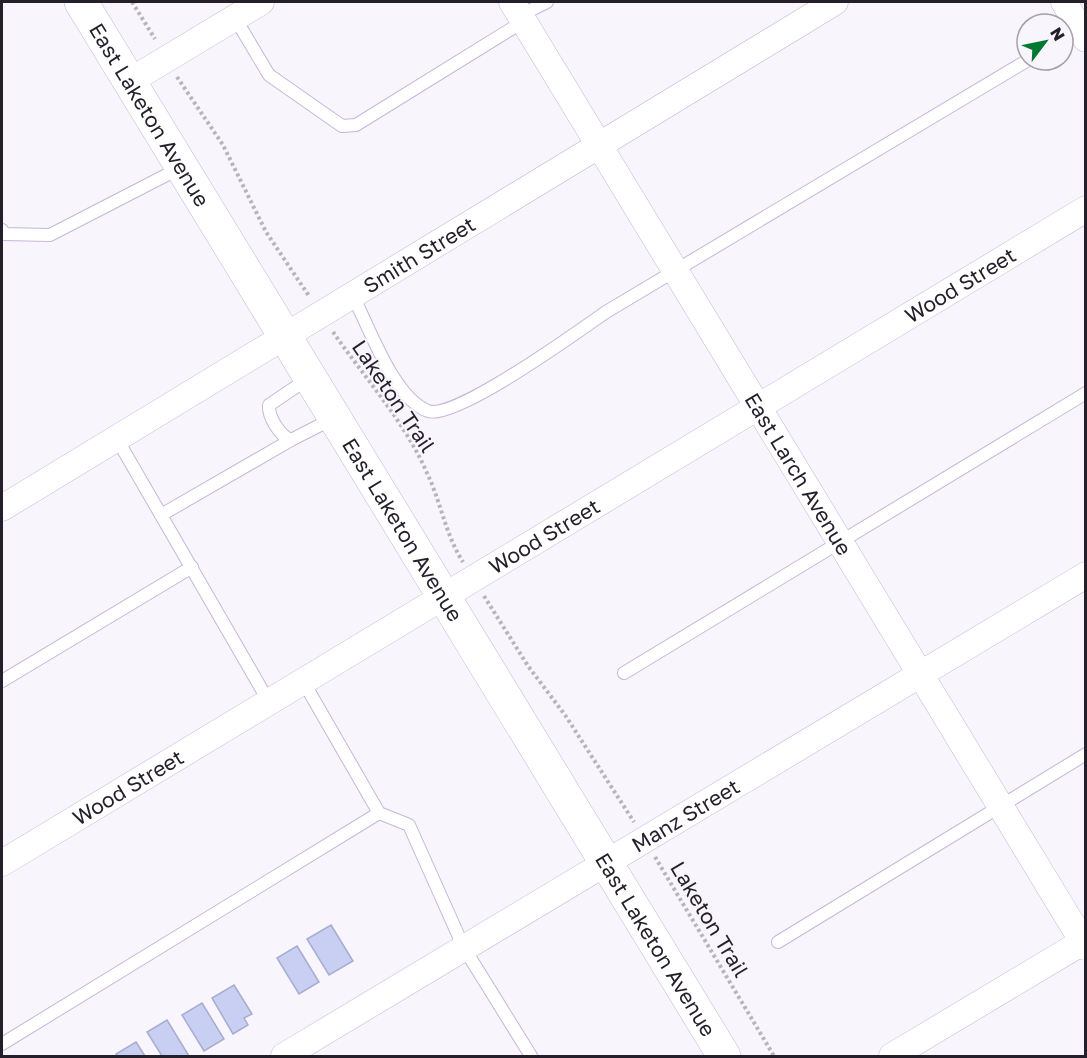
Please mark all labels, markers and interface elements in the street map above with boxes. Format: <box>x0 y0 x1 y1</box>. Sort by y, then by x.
north arrow <box>1015 12 1075 72</box>
street label: East Laketon Avenue <box>84 18 216 211</box>
text: N <box>1046 24 1069 45</box>
street label: Smith Street <box>358 211 480 299</box>
street label: Wood Street <box>900 242 1020 328</box>
street label: Laketon Trail <box>347 335 441 457</box>
street label: East Larch Avenue <box>739 388 858 560</box>
street label: East Laketon Avenue <box>337 433 469 626</box>
street label: Wood Street <box>484 493 604 579</box>
street label: Wood Street <box>68 744 188 830</box>
street label: Manz Street <box>627 773 744 858</box>
street label: East Laketon Avenue <box>590 848 722 1041</box>
street label: Laketon Trail <box>665 857 755 981</box>

